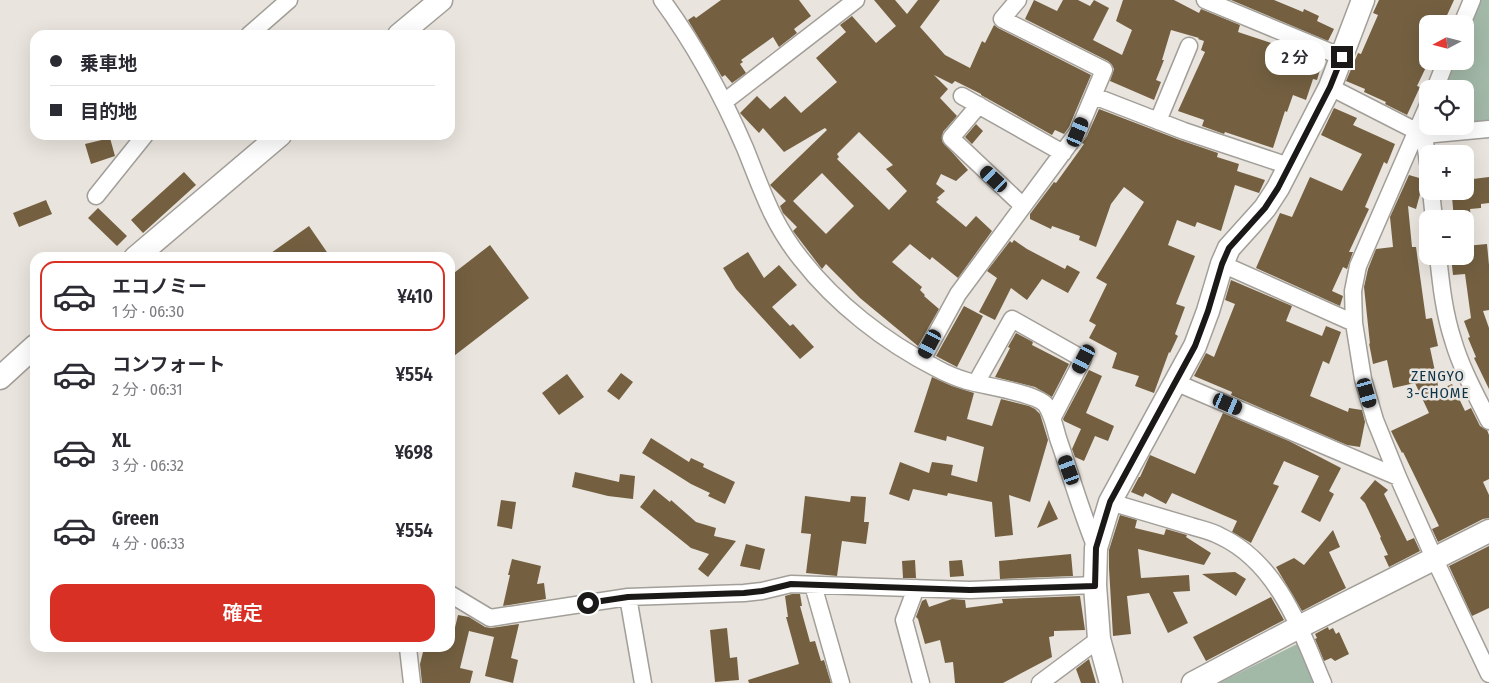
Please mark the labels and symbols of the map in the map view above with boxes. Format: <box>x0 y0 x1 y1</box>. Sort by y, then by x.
north arrow <box>1419 15 1474 70</box>
callout: 2 分 <box>1264 40 1324 74</box>
route end <box>1331 46 1353 68</box>
car <box>1065 115 1090 149</box>
car <box>977 163 1010 195</box>
car <box>916 327 943 361</box>
car <box>1070 342 1097 376</box>
district label: ZENGYO 3-CHOME <box>1406 367 1470 402</box>
car <box>1355 377 1378 409</box>
car <box>1211 391 1244 417</box>
car <box>1056 453 1081 487</box>
route start <box>577 592 599 614</box>

